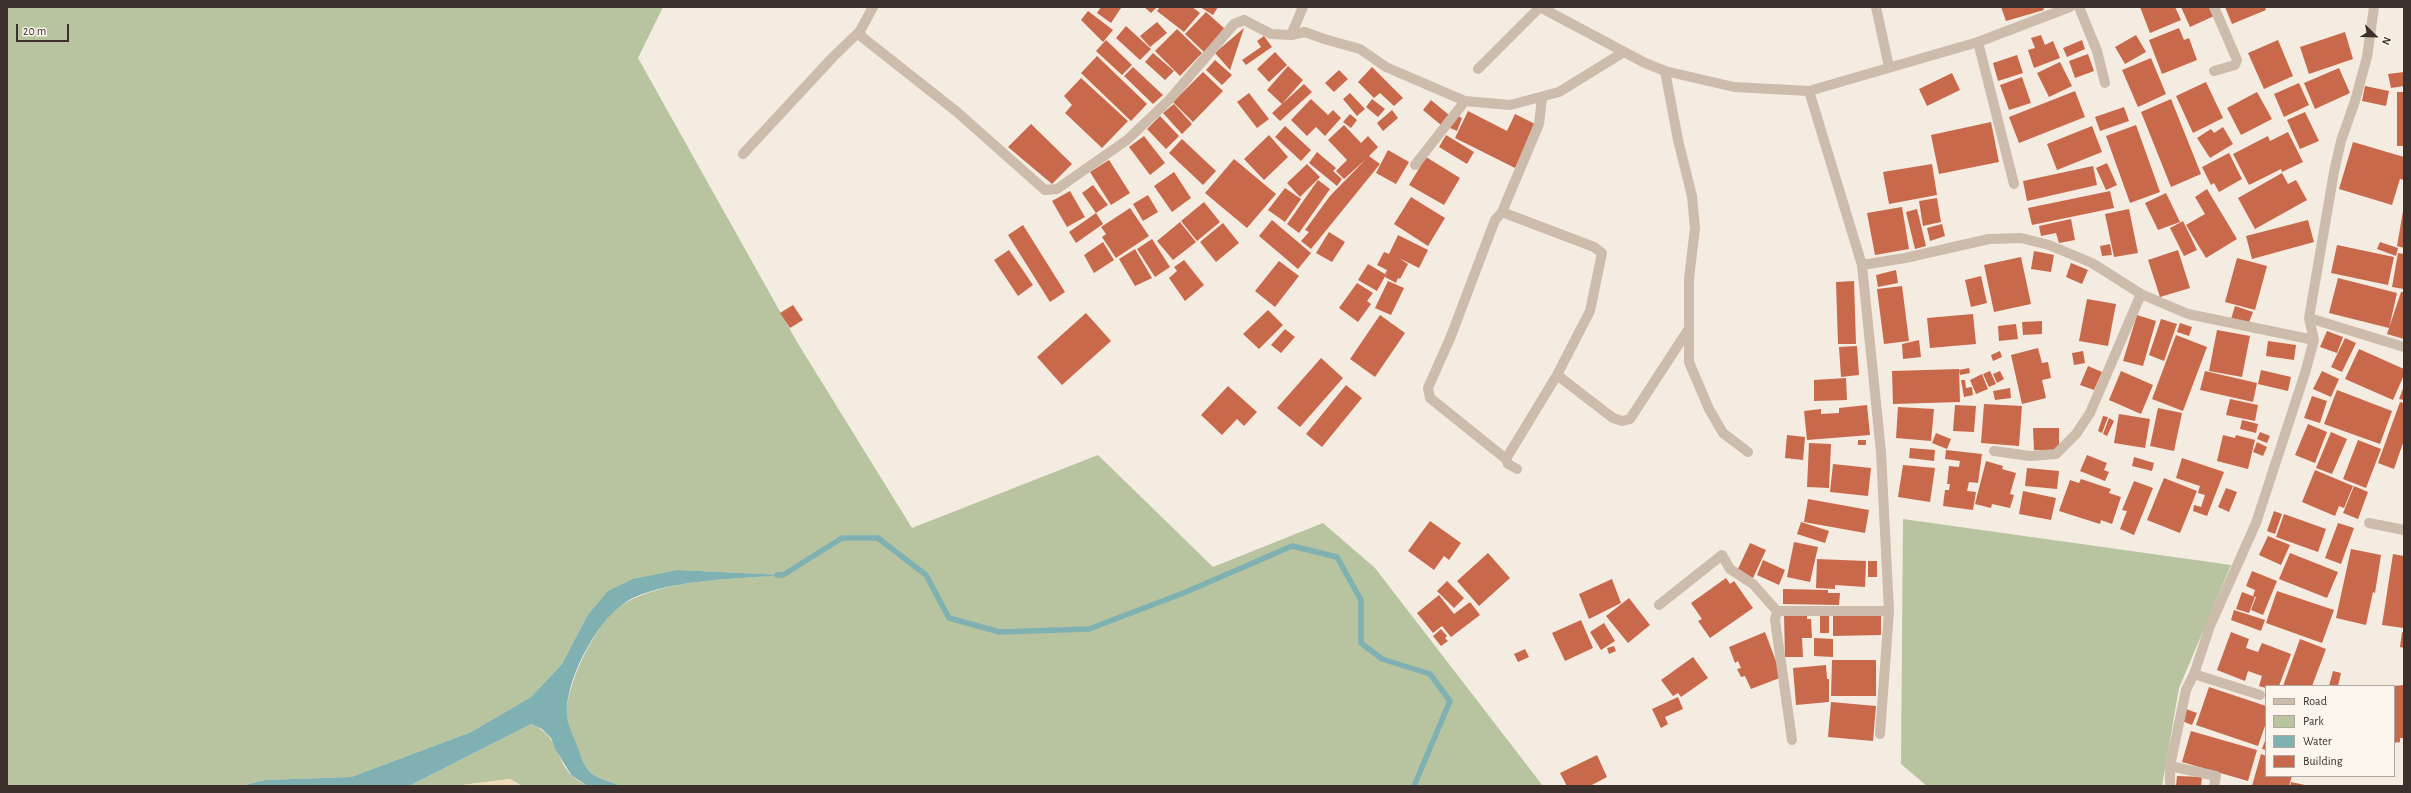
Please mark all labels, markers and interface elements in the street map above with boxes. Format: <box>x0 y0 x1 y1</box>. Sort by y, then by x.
scale bar <box>18 16 71 42</box>
north arrow <box>2355 16 2395 56</box>
text: 20 m <box>23 25 46 37</box>
text: N <box>2380 35 2393 47</box>
legend <box>2265 685 2395 777</box>
text: Road <box>2303 695 2327 707</box>
text: Park <box>2303 715 2324 727</box>
text: Water <box>2303 735 2332 747</box>
text: Building <box>2303 755 2343 767</box>

